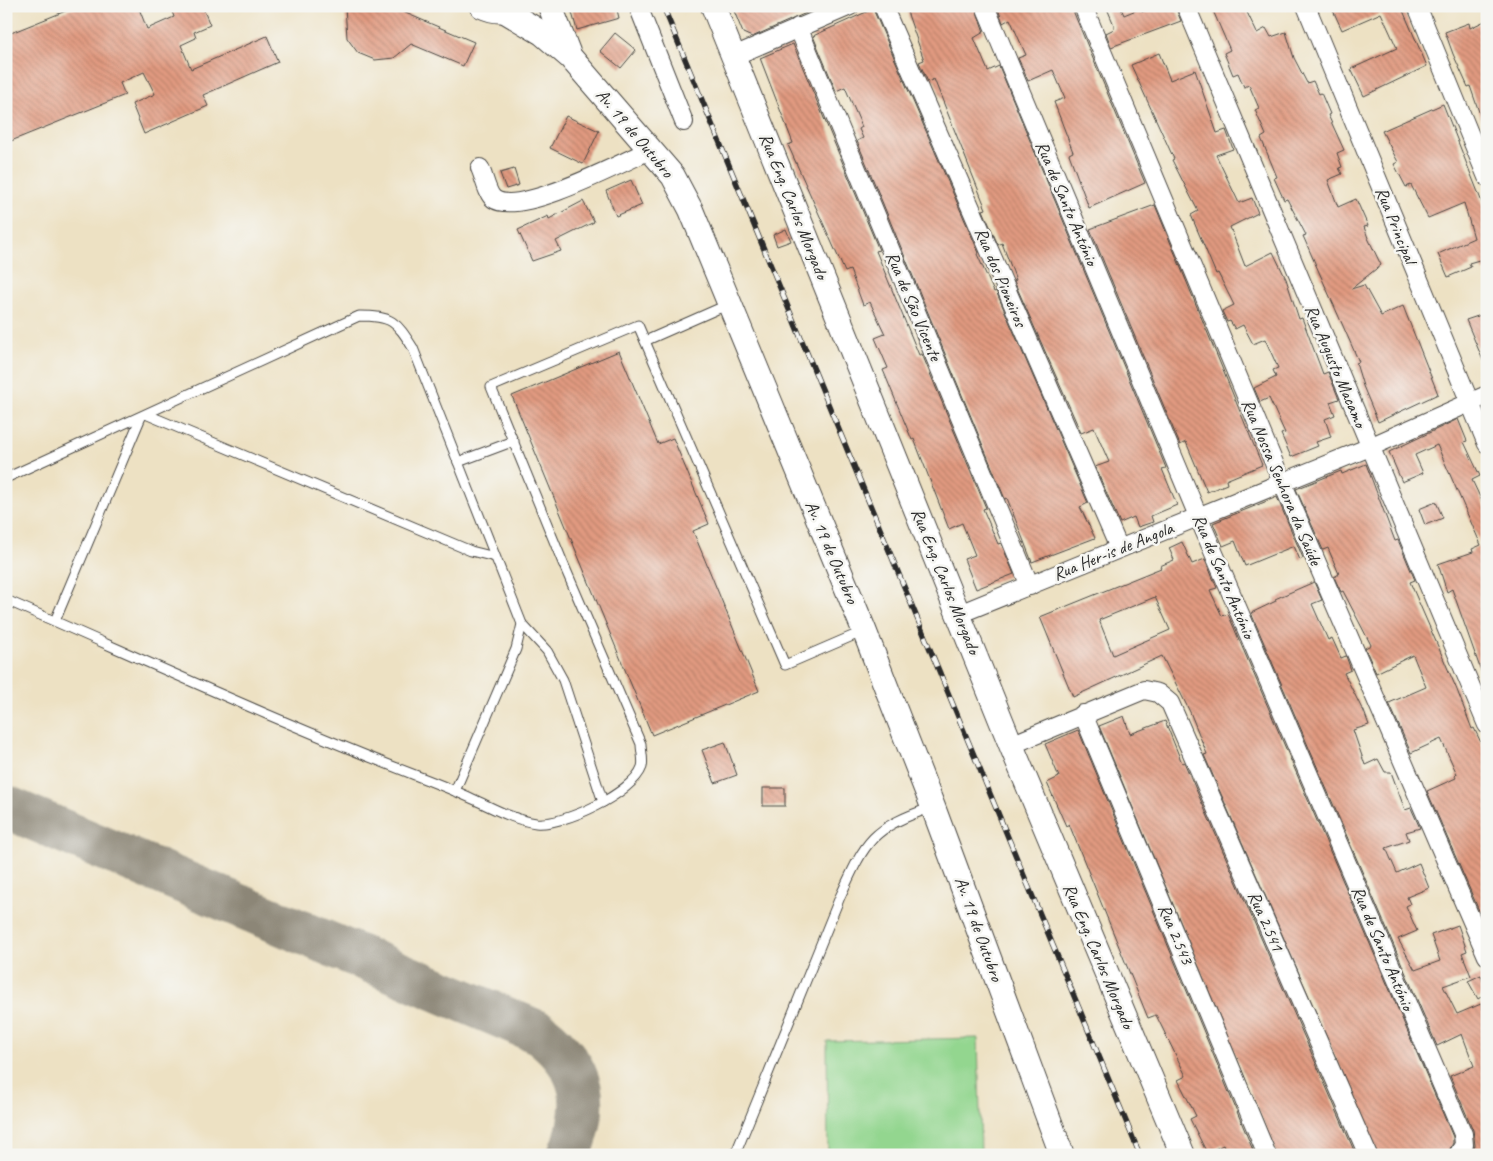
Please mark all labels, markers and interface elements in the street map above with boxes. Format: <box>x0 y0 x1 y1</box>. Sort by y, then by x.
street label: Av. 19 de Outubro <box>591 84 680 183</box>
street label: Rua Eng. Carlos Morgado <box>755 130 834 284</box>
street label: Rua de Santo António <box>1031 138 1104 270</box>
street label: Rua Principal <box>1371 184 1422 269</box>
street label: Rua dos Pioneiros <box>970 224 1033 332</box>
street label: Rua de São Vicente <box>881 248 947 365</box>
street label: Rua Augusto Macamo <box>1300 301 1372 432</box>
street label: Rua Nossa Senhora da Saúde <box>1237 396 1327 570</box>
street label: Av. 19 de Outubro <box>800 497 864 608</box>
street label: Rua Eng. Carlos Morgado <box>907 505 986 659</box>
street label: Rua de Santo António <box>1188 511 1261 643</box>
street label: Rua Her-is de Angola <box>1050 516 1177 585</box>
street label: Av. 19 de Outubro <box>950 874 1009 986</box>
street label: Rua Eng. Carlos Morgado <box>1058 880 1140 1033</box>
street label: Rua de Santo António <box>1347 883 1420 1015</box>
street label: Rua 2.541 <box>1243 888 1289 955</box>
street label: Rua 2.543 <box>1154 901 1199 969</box>

